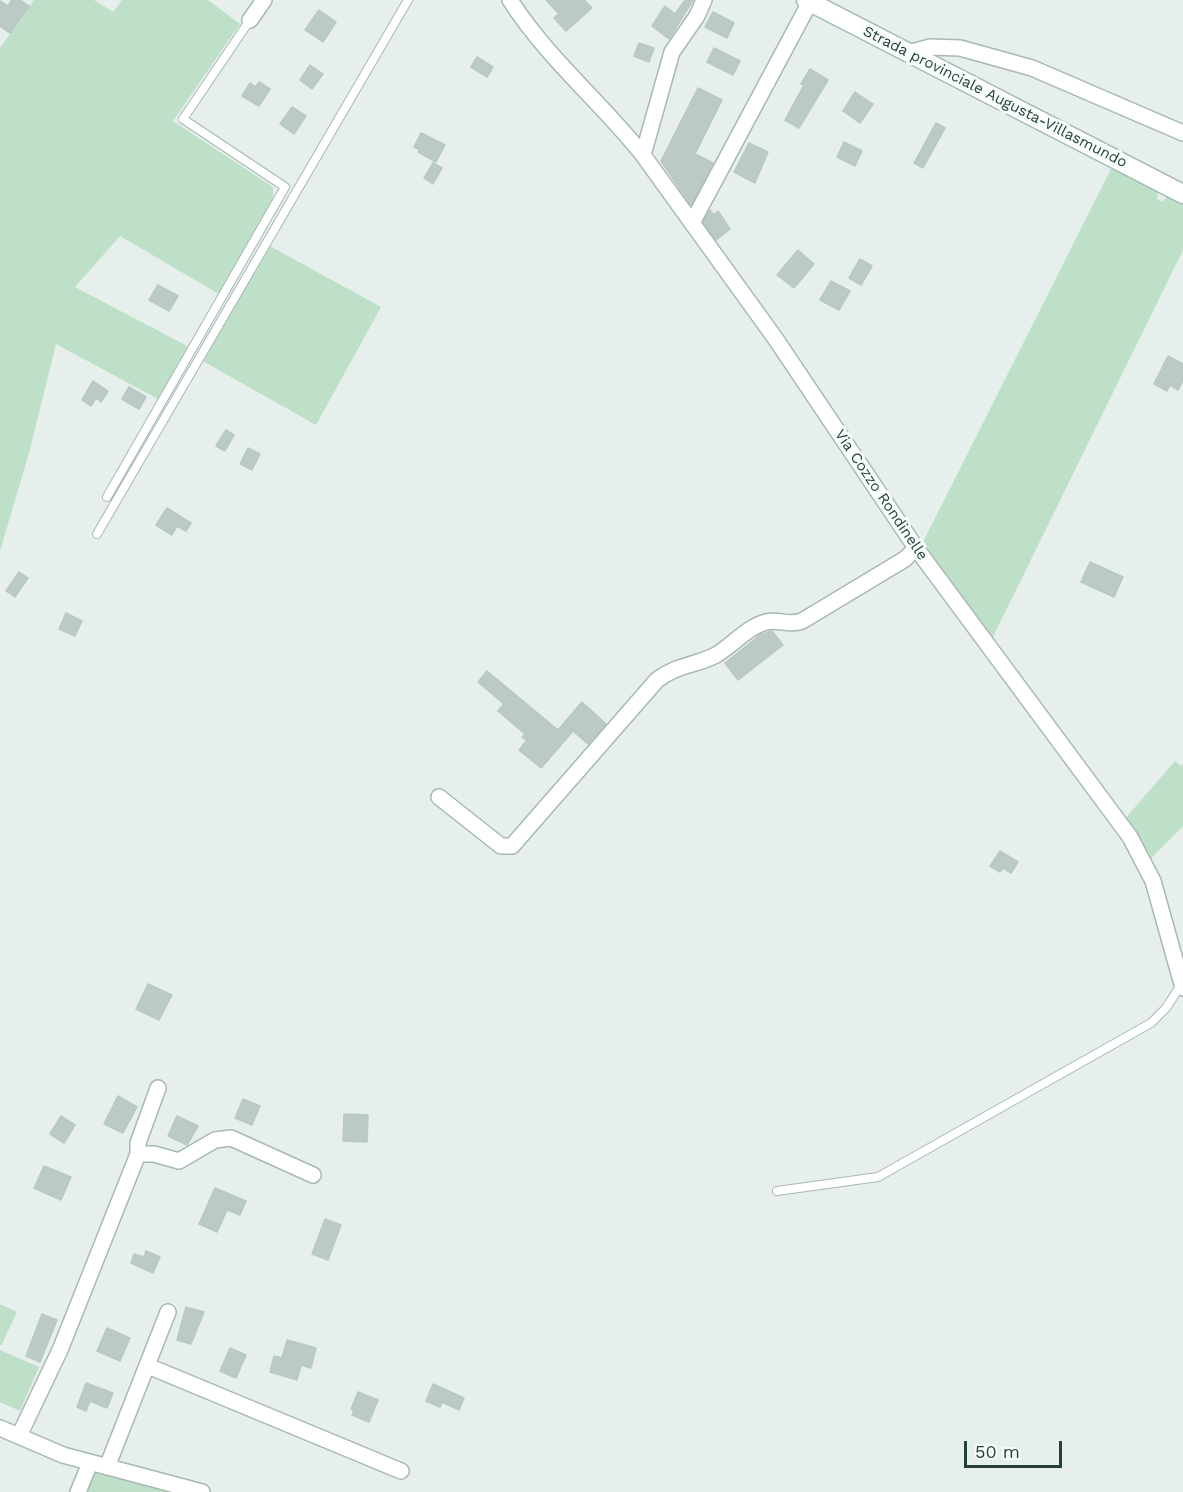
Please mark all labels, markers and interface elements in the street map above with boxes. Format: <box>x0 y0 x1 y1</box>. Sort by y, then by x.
street label: Strada provinciale Augusta-Villasmundo <box>860 22 1130 172</box>
street label: Via Cozzo Rondinelle <box>831 426 931 564</box>
scale bar <box>967 1429 1064 1467</box>
text: 50 m <box>975 1441 1020 1462</box>

